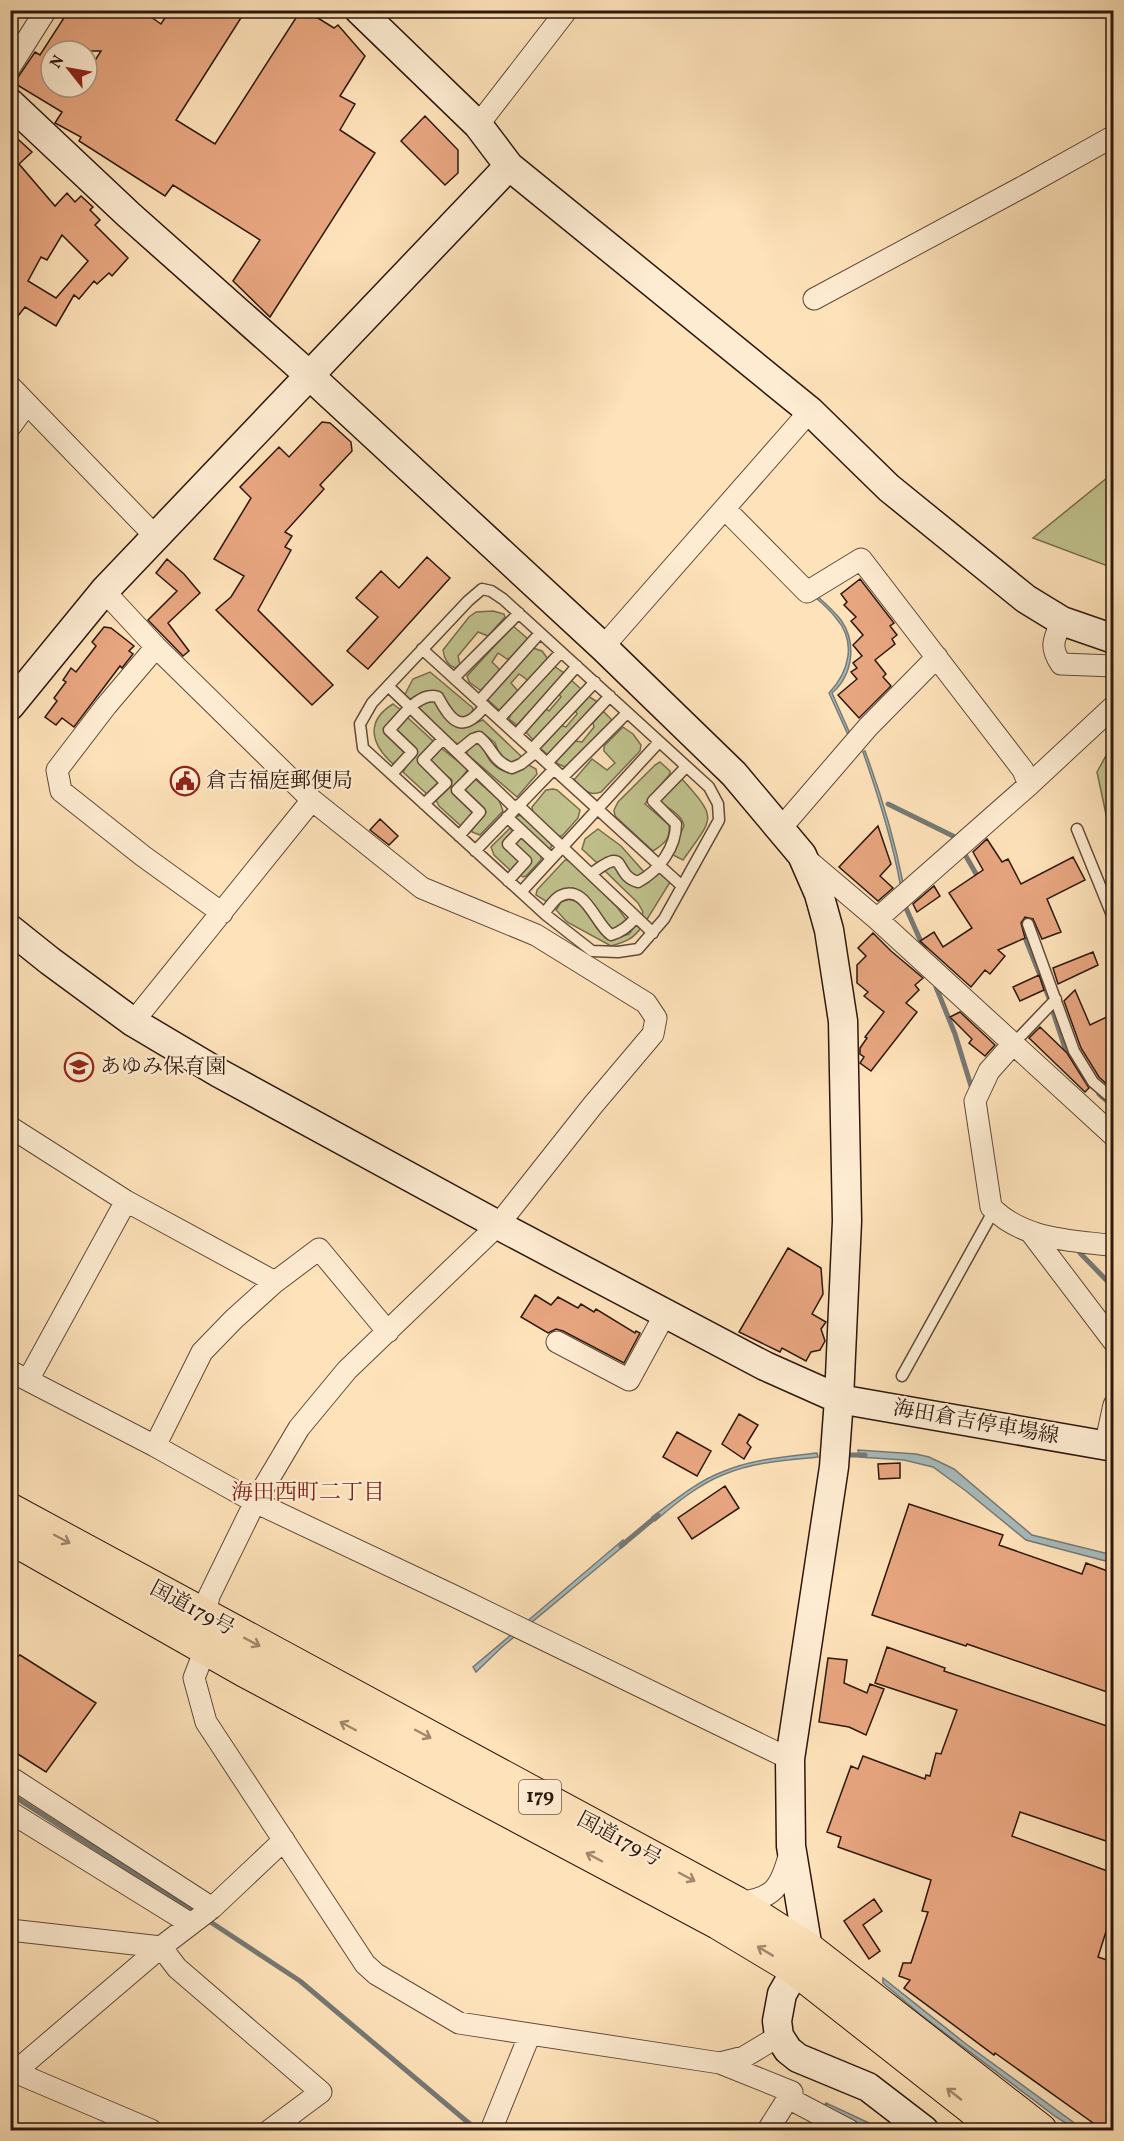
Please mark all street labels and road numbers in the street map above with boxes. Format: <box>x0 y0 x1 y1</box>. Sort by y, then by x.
street label: 海田倉吉停車場線 <box>891 1394 1061 1452</box>
street label: 国道179号 <box>145 1575 239 1643</box>
road number: 179 <box>519 1780 561 1814</box>
street label: 国道179号 <box>572 1806 666 1874</box>

